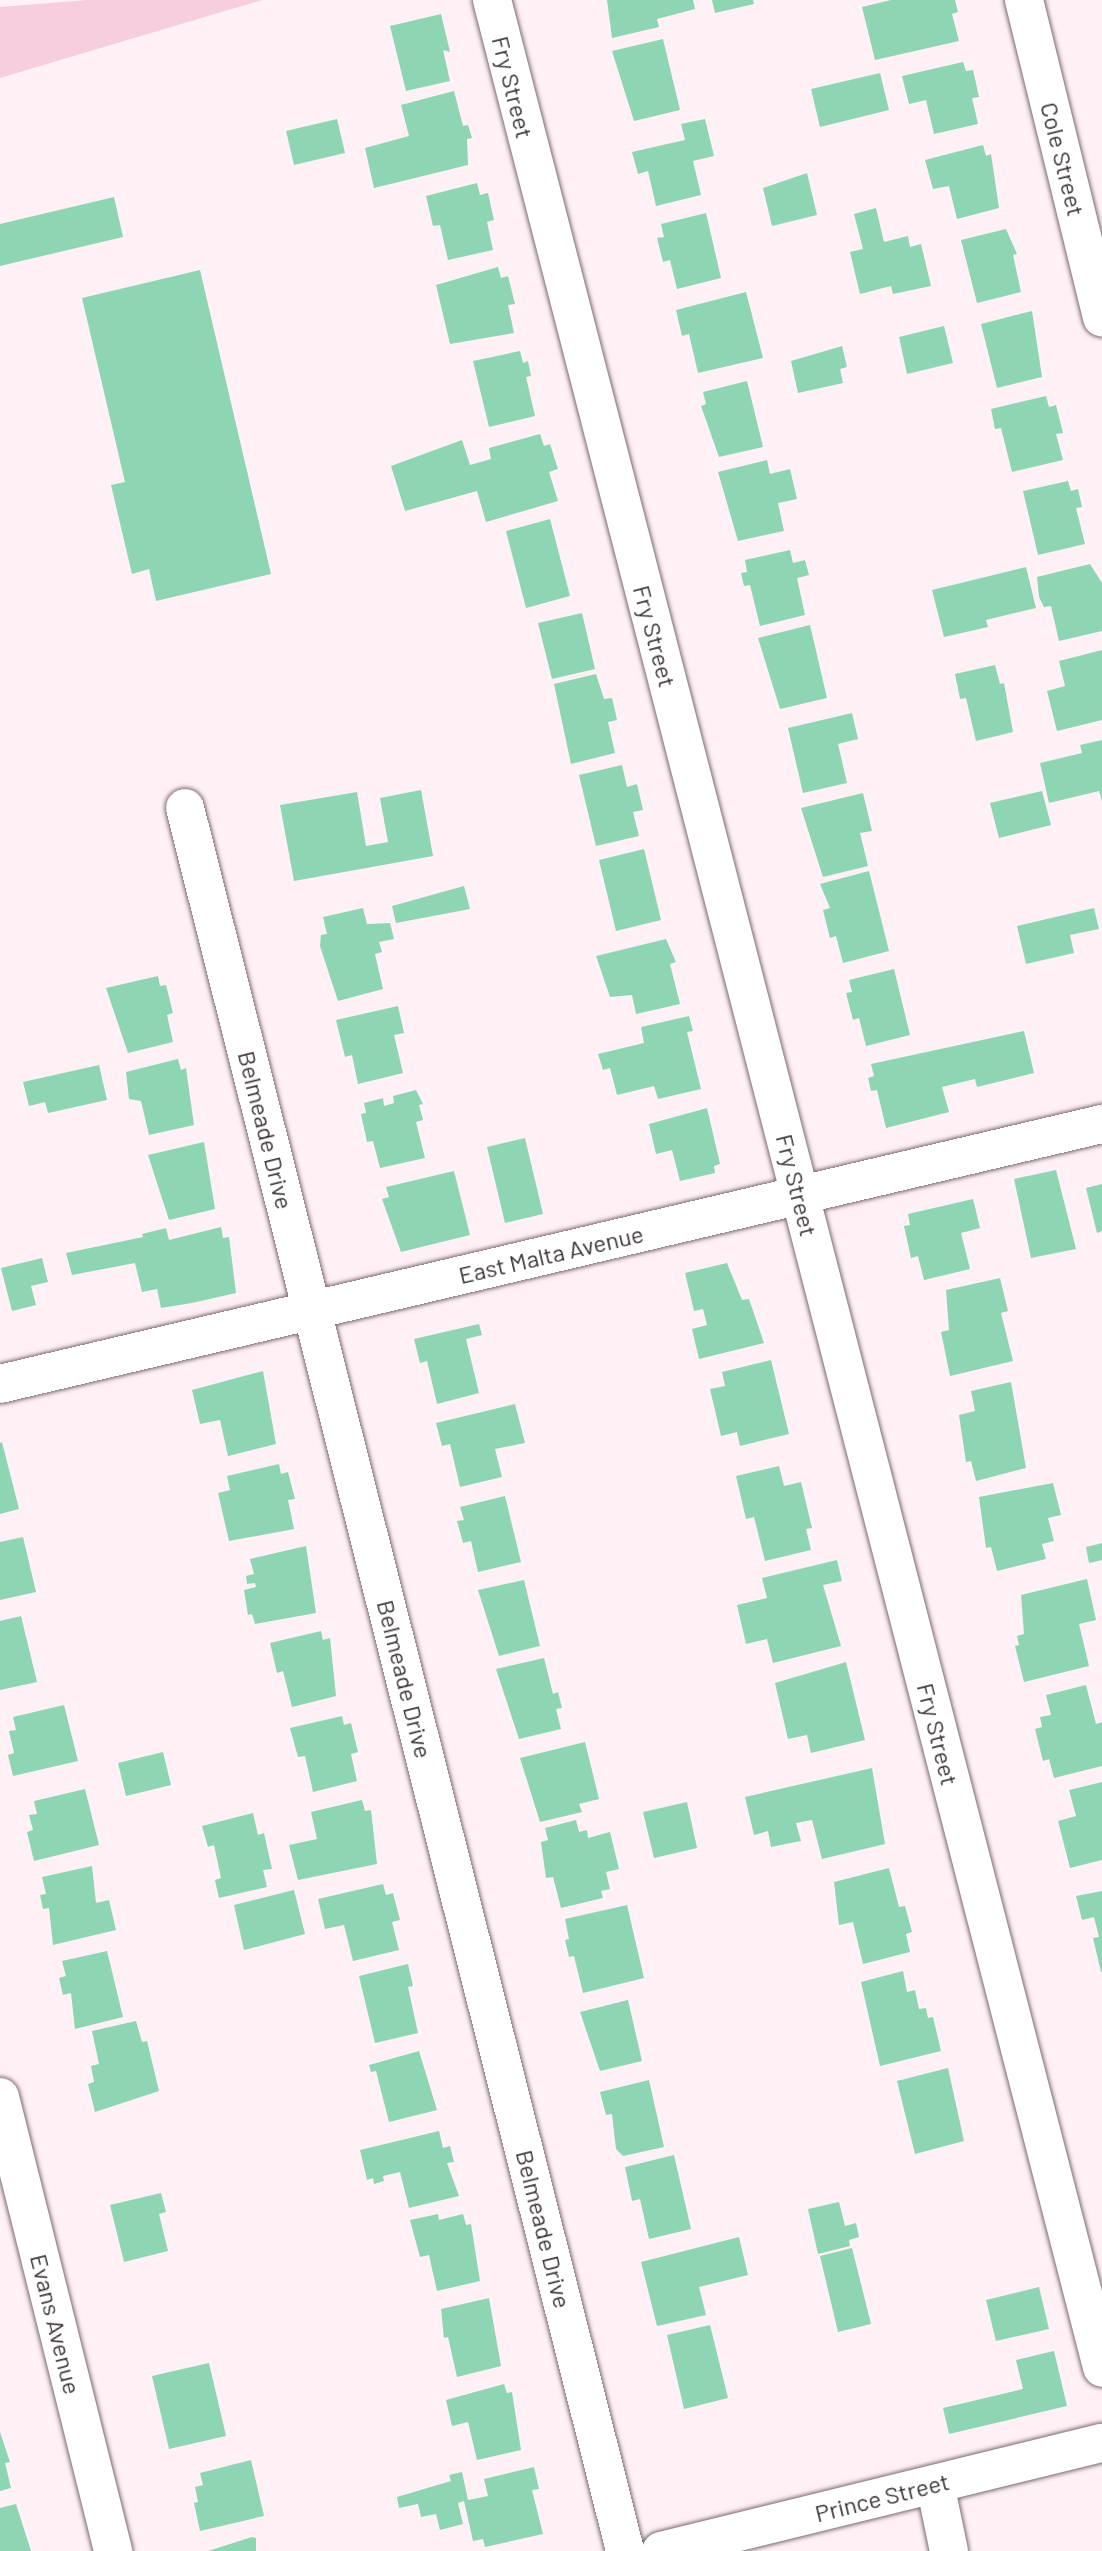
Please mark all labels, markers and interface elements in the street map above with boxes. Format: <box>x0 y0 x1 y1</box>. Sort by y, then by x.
street label: Fry Street <box>486 33 540 141</box>
street label: Cole Street <box>1035 99 1091 219</box>
street label: Fry Street <box>628 582 682 690</box>
street label: Belmeade Drive <box>232 1048 300 1212</box>
street label: Fry Street <box>770 1131 824 1239</box>
street label: East Malta Avenue <box>456 1219 646 1289</box>
street label: Belmeade Drive <box>371 1597 439 1761</box>
street label: Fry Street <box>911 1680 965 1788</box>
street label: Belmeade Drive <box>510 2147 578 2311</box>
street label: Evans Avenue <box>25 2251 87 2397</box>
street label: Prince Street <box>812 2466 952 2528</box>

